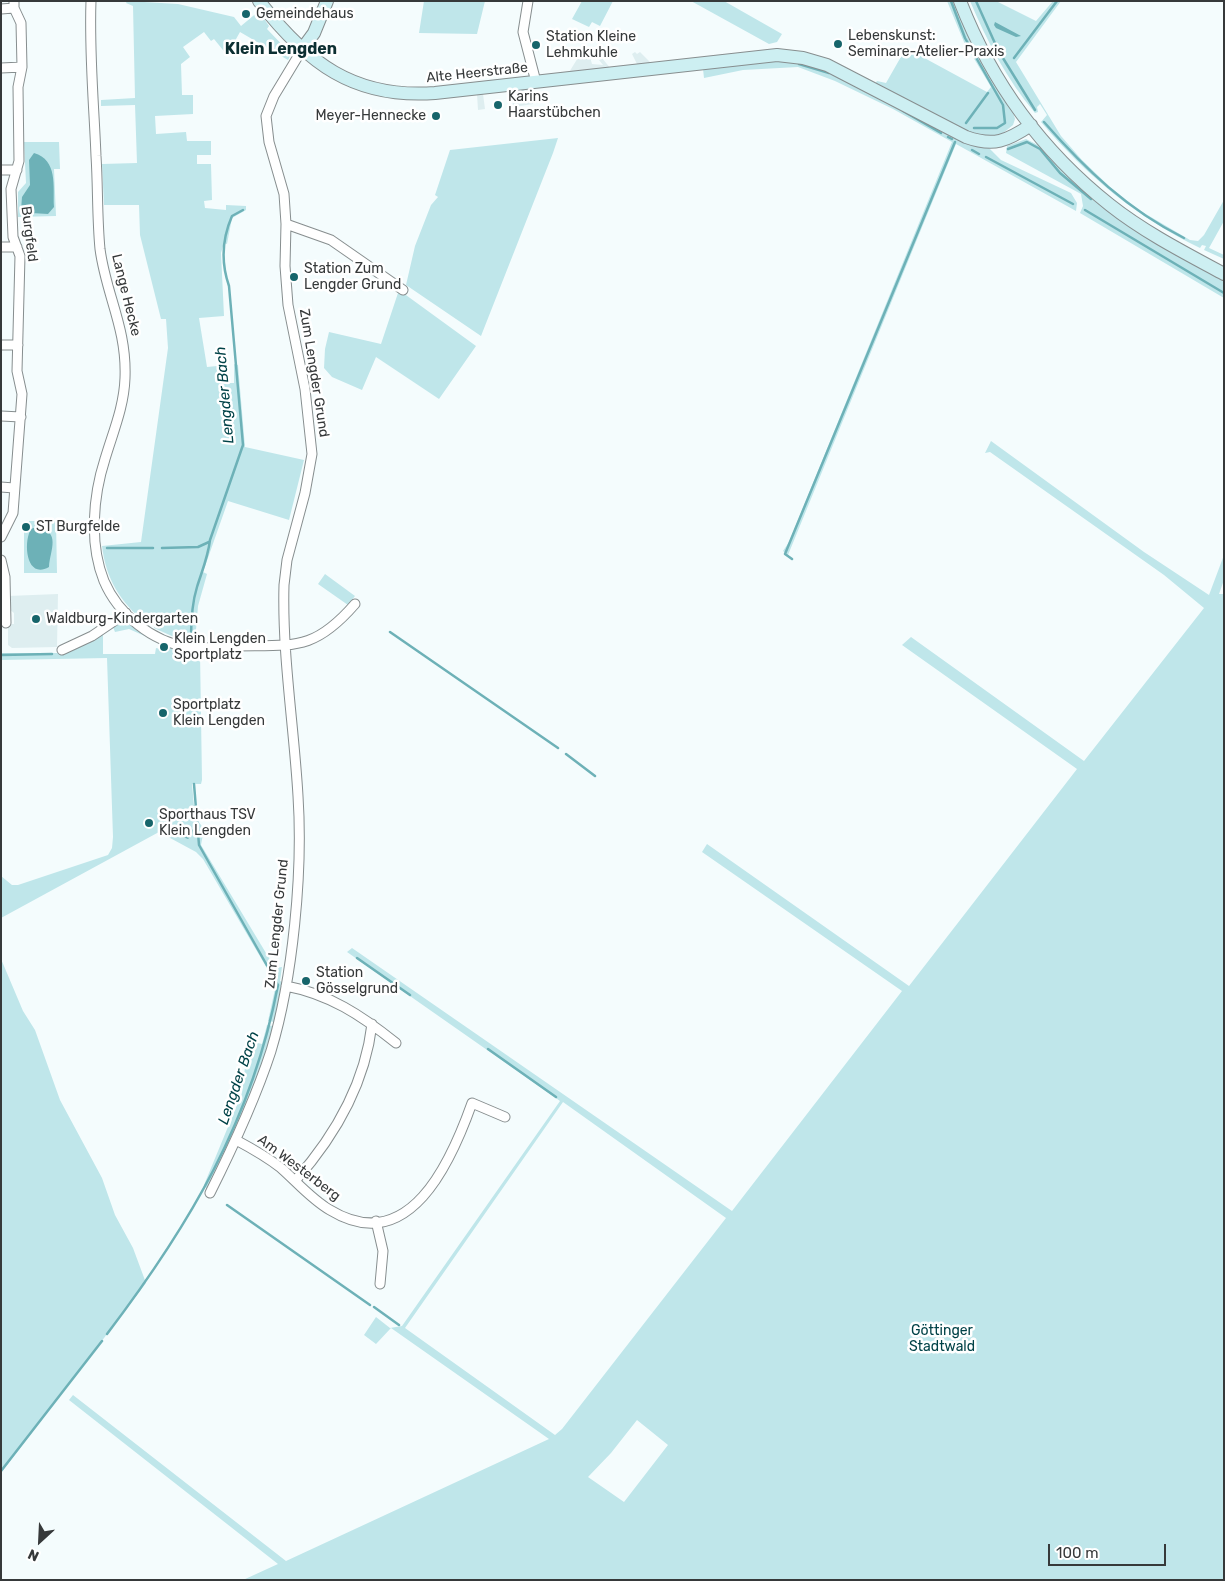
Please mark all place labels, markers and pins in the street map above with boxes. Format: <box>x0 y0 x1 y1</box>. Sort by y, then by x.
place label: Gemeindehaus <box>256 6 354 22</box>
marker: Gemeindehaus <box>240 8 252 20</box>
place label: Lebenskunst: Seminare-Atelier-Praxis <box>848 28 1004 60</box>
place label: Station Kleine Lehmkuhle <box>546 29 636 62</box>
marker: Lebenskunst: Seminare-Atelier-Praxis <box>832 38 844 50</box>
marker: Station Kleine Lehmkuhle <box>530 39 542 51</box>
place label: Karins Haarstübchen <box>508 89 601 121</box>
marker: Karins Haarstübchen <box>492 99 504 111</box>
place label: Meyer-Hennecke <box>315 108 426 124</box>
marker: Meyer-Hennecke <box>430 110 442 122</box>
place label: Station Zum Lengder Grund <box>304 261 401 294</box>
marker: Station Zum Lengder Grund <box>288 271 300 283</box>
place label: ST Burgfelde <box>36 519 120 535</box>
marker: ST Burgfelde <box>20 521 32 533</box>
place label: Waldburg-Kindergarten <box>46 611 198 627</box>
marker: Waldburg-Kindergarten <box>30 613 42 625</box>
place label: Klein Lengden Sportplatz <box>174 631 266 664</box>
marker: Klein Lengden Sportplatz <box>158 641 170 653</box>
place label: Sportplatz Klein Lengden <box>173 697 265 730</box>
marker: Sportplatz Klein Lengden <box>157 707 169 719</box>
place label: Sporthaus TSV Klein Lengden <box>159 807 256 840</box>
marker: Sporthaus TSV Klein Lengden <box>143 817 155 829</box>
place label: Station Gösselgrund <box>316 965 398 998</box>
marker: Station Gösselgrund <box>300 975 312 987</box>

